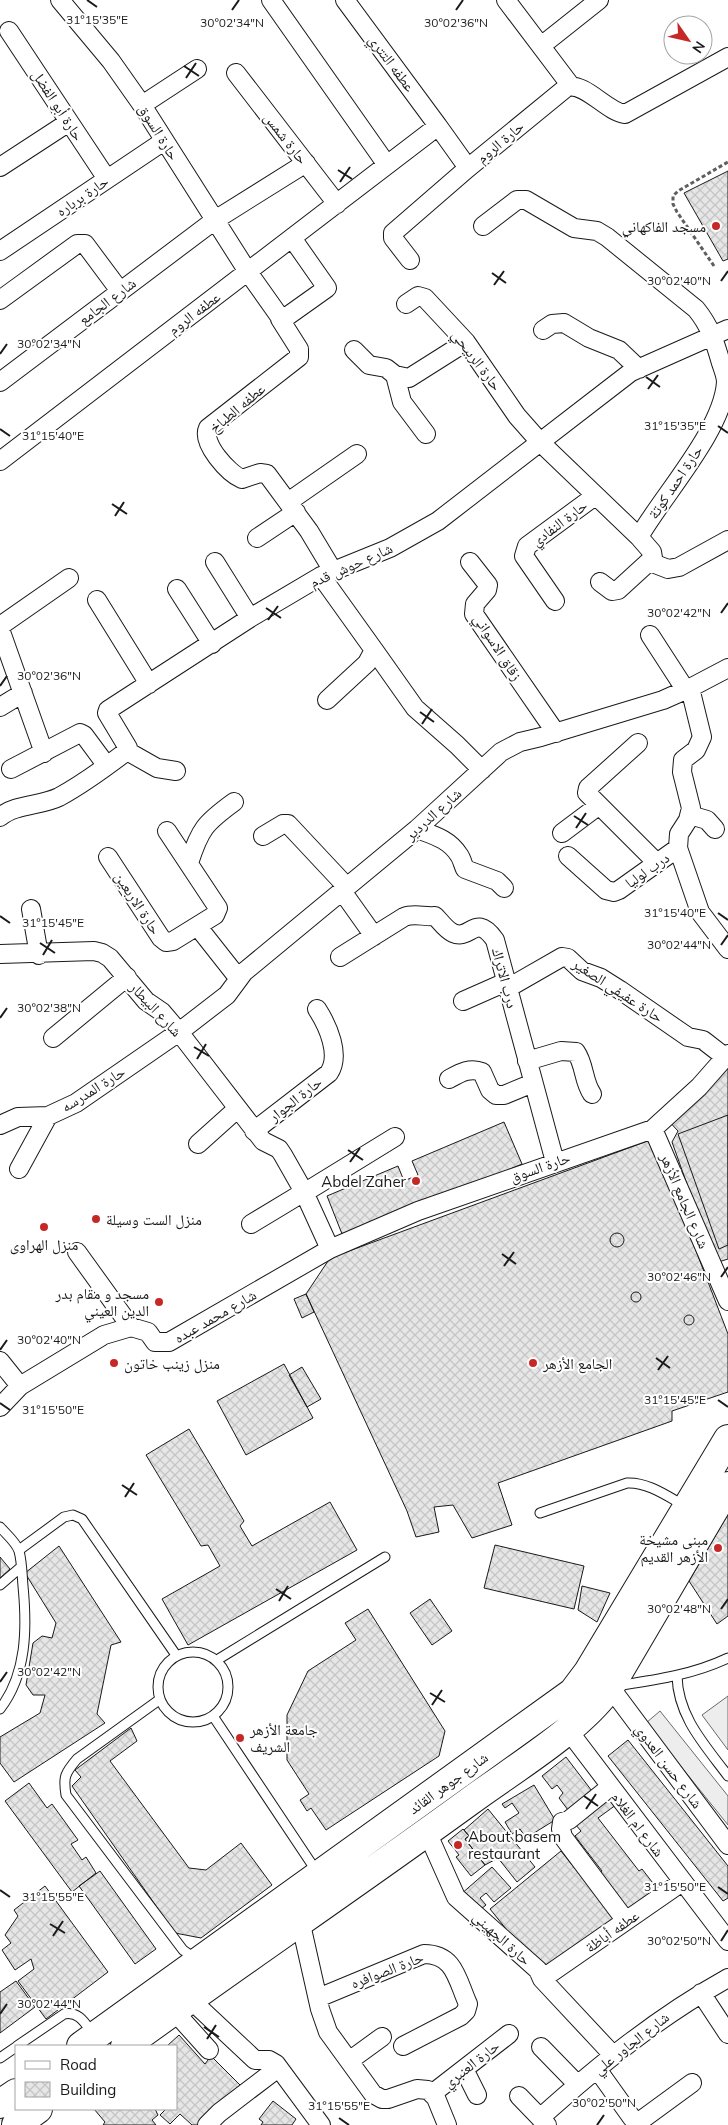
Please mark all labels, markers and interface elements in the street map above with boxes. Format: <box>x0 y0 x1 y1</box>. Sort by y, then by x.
text: 31°15'35"E <box>66 12 128 27</box>
text: 30°02'34"N <box>200 15 264 30</box>
text: 30°02'36"N <box>424 15 488 30</box>
north arrow <box>663 15 713 65</box>
street label: عطفه التتري <box>362 31 420 97</box>
text: N <box>688 38 709 57</box>
street label: حارة أبو الفضل <box>27 66 88 145</box>
street label: حارة السوق <box>134 100 184 164</box>
street label: حارة شمس <box>259 108 312 169</box>
street label: حارة الروم <box>472 116 529 168</box>
street label: حارة برباره <box>52 171 112 220</box>
place label: مسجد الفاكهاني <box>622 217 706 238</box>
marker: مسجد الفاكهاني <box>710 220 722 232</box>
street label: شارع الجامع <box>75 273 140 330</box>
text: 30°02'40"N <box>647 273 711 288</box>
street label: عطفه الروم <box>164 287 225 340</box>
street label: حارة الربيحي <box>446 326 506 396</box>
text: 30°02'34"N <box>17 336 81 351</box>
street label: عطفه الطباخ <box>205 379 270 438</box>
text: 31°15'35"E <box>644 418 706 433</box>
text: 31°15'40"E <box>22 428 84 443</box>
street label: حارة احمد كوتة <box>643 441 707 522</box>
street label: حارة النفادي <box>527 495 593 553</box>
street label: شارع حوش قدم <box>307 538 396 593</box>
text: 30°02'42"N <box>647 605 711 620</box>
street label: زقاق الاسواني <box>467 610 527 686</box>
text: 30°02'36"N <box>17 668 81 683</box>
street label: شارع الدردير <box>400 784 466 846</box>
street label: درب لوليا <box>621 848 673 892</box>
street label: حارة الاربعين <box>110 868 165 939</box>
text: 31°15'40"E <box>644 905 706 920</box>
text: 31°15'45"E <box>22 915 84 930</box>
text: 30°02'44"N <box>647 937 711 952</box>
street label: درب الاتراك <box>488 946 522 1010</box>
street label: حارة عفيفي الصغير <box>567 953 667 1029</box>
street label: شارع البيطار <box>124 977 186 1041</box>
text: 30°02'38"N <box>17 1000 81 1015</box>
street label: حارة المدرسه <box>58 1062 129 1116</box>
street label: حارة الجوار <box>264 1072 326 1126</box>
street label: حارة السوق <box>507 1148 573 1187</box>
street label: شارع الجامع الأزهر <box>655 1150 714 1252</box>
place label: Abdel Zaher <box>321 1172 407 1191</box>
marker: Abdel Zaher <box>410 1175 422 1187</box>
place label: منزل الست وسيلة <box>106 1210 202 1230</box>
marker: منزل الست وسيلة <box>90 1213 102 1225</box>
marker: منزل الهراوى <box>38 1221 50 1233</box>
place label: منزل الهراوى <box>10 1235 78 1255</box>
text: 30°02'46"N <box>647 1269 711 1284</box>
place label: مسجد و مقام بدر الدين العيني <box>55 1284 149 1322</box>
street label: شارع محمد عبده <box>171 1285 260 1348</box>
marker: مسجد و مقام بدر الدين العيني <box>153 1296 165 1308</box>
text: 30°02'40"N <box>17 1332 81 1347</box>
place label: منزل زينب خاتون <box>124 1354 220 1374</box>
place label: الجامع الأزهر <box>542 1354 612 1374</box>
marker: منزل زينب خاتون <box>108 1357 120 1369</box>
marker: الجامع الأزهر <box>527 1357 539 1369</box>
text: 31°15'45"E <box>644 1392 706 1407</box>
text: 31°15'50"E <box>22 1402 84 1417</box>
place label: مبنى مشيخة الأزهر القديم <box>639 1530 708 1567</box>
marker: مبنى مشيخة الأزهر القديم <box>712 1542 724 1554</box>
text: 30°02'48"N <box>647 1601 711 1616</box>
text: 30°02'42"N <box>17 1664 81 1679</box>
place label: جامعة الأزهر الشريف <box>249 1720 318 1756</box>
street label: شارع حسن العدوي <box>629 1720 707 1814</box>
marker: جامعة الأزهر الشريف <box>234 1732 246 1744</box>
street label: شارع جوهر القائد <box>404 1748 492 1819</box>
street label: شارع ام الغلام <box>607 1788 669 1861</box>
place label: About basem restaurant <box>468 1827 561 1863</box>
marker: About basem restaurant <box>452 1839 464 1851</box>
text: 31°15'50"E <box>644 1879 706 1894</box>
text: 31°15'55"E <box>22 1889 84 1904</box>
street label: عطفه أباظة <box>581 1905 643 1956</box>
street label: حارة الجهيني <box>467 1907 535 1971</box>
text: 30°02'50"N <box>647 1933 711 1948</box>
street label: حارة الصوافره <box>348 1947 427 1993</box>
text: 30°02'44"N <box>17 1996 81 2011</box>
street label: شارع الجاور علي <box>589 2007 675 2081</box>
street label: حارة العنبري <box>439 2036 505 2094</box>
legend <box>15 2045 178 2110</box>
text: Road <box>60 2055 97 2074</box>
text: Building <box>60 2080 116 2099</box>
text: 30°02'50"N <box>572 2095 636 2110</box>
text: 31°15'55"E <box>308 2098 370 2113</box>

